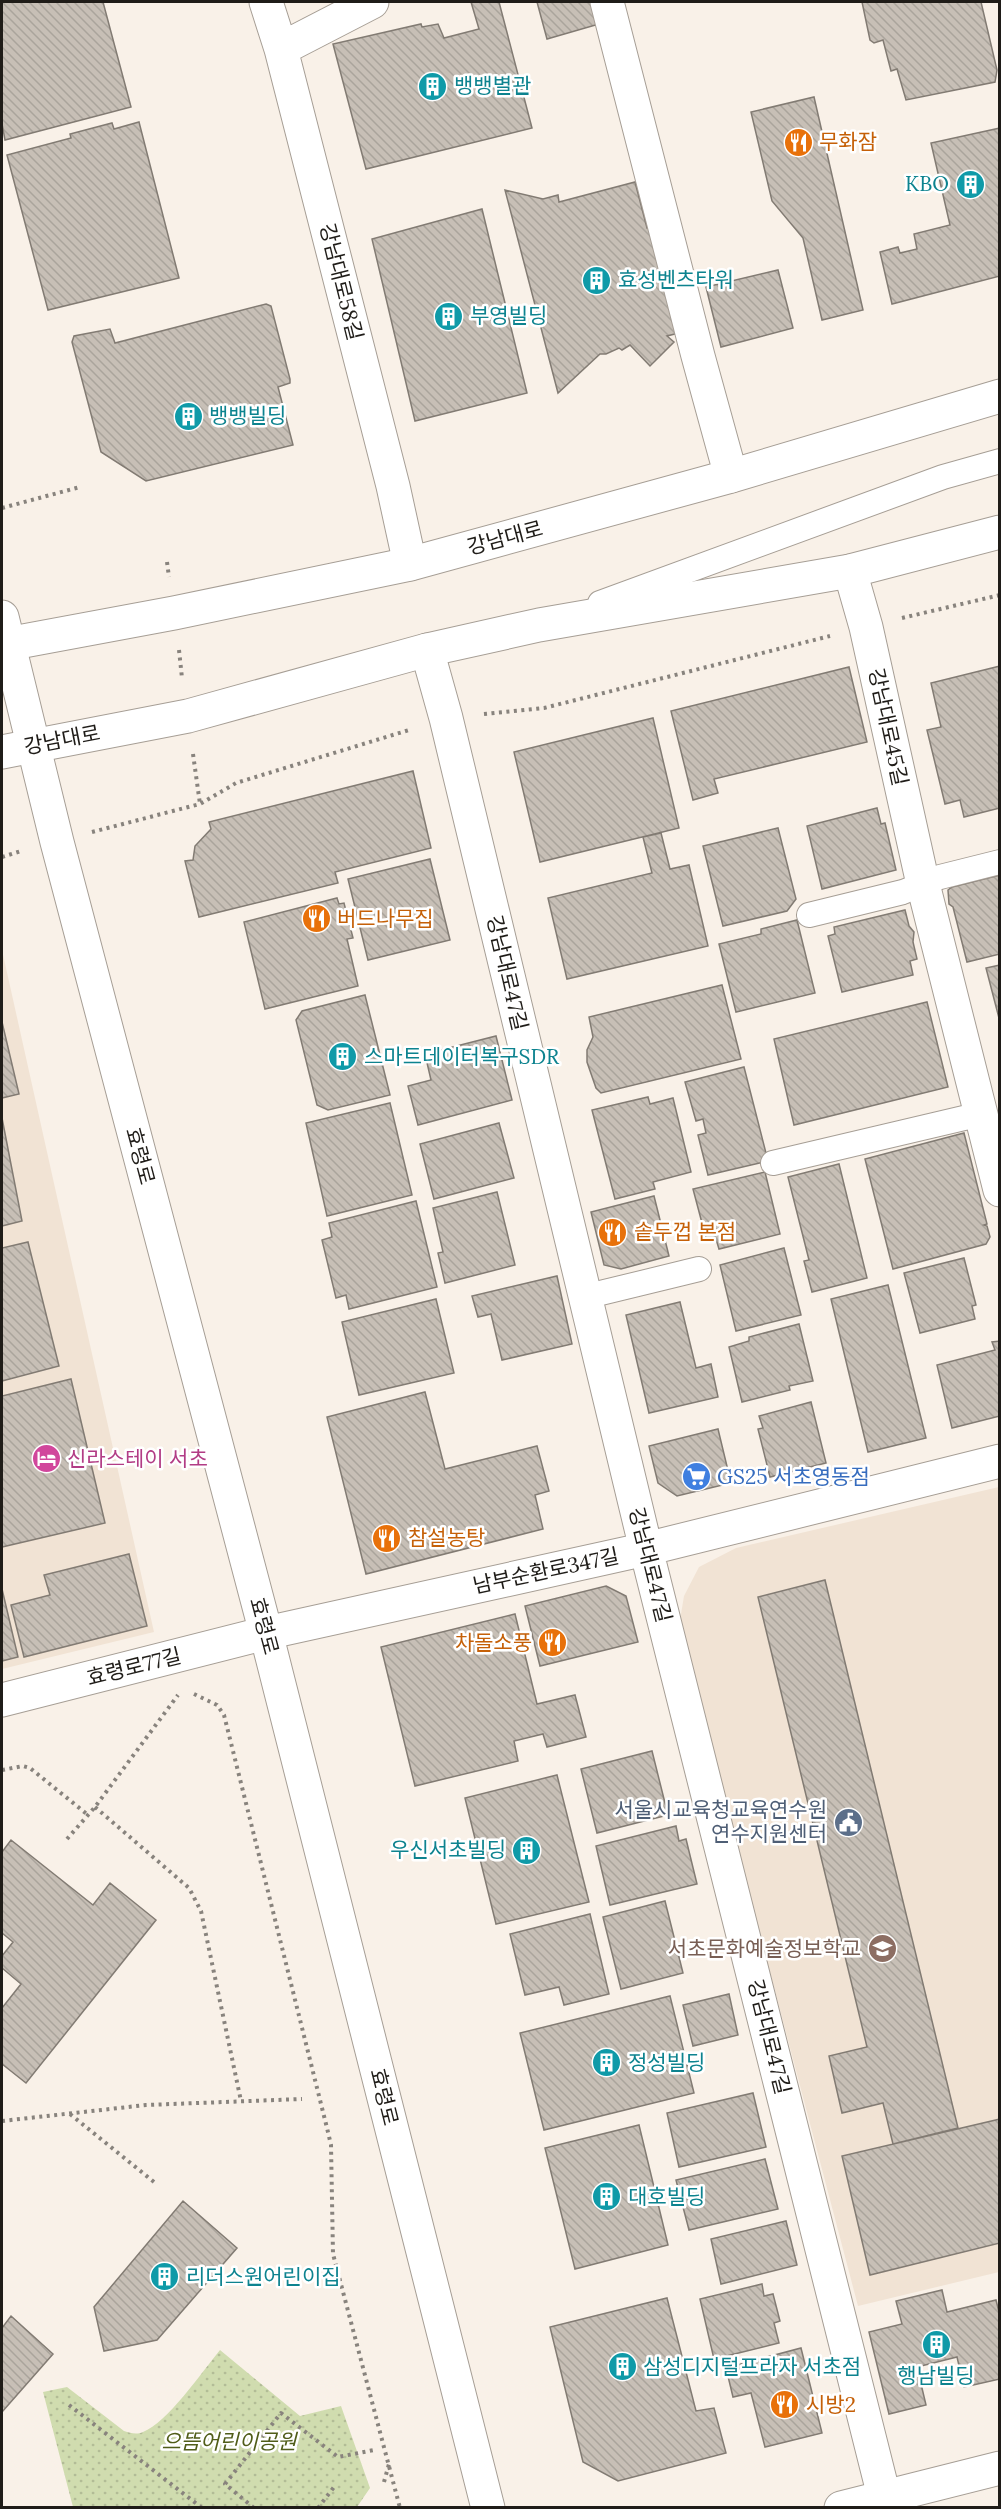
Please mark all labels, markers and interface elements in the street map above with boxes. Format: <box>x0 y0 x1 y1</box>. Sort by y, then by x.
building icon: 뱅뱅별관 <box>417 70 449 102</box>
place label: 뱅뱅별관 <box>454 72 531 99</box>
restaurant icon: 무화잠 <box>782 126 814 158</box>
place label: 무화잠 <box>819 128 877 155</box>
building icon: KBO <box>954 168 986 200</box>
place label: KBO <box>905 170 949 197</box>
street label: 강남대로58길 <box>314 220 369 343</box>
building icon: 효성벤츠타워 <box>581 264 613 296</box>
place label: 효성벤츠타워 <box>618 266 734 293</box>
building icon: 부영빌딩 <box>433 300 465 332</box>
place label: 부영빌딩 <box>470 302 547 329</box>
building icon: 뱅뱅빌딩 <box>172 400 204 432</box>
place label: 뱅뱅빌딩 <box>209 402 286 429</box>
street label: 강남대로 <box>464 514 546 561</box>
street label: 강남대로45길 <box>863 666 914 788</box>
street label: 강남대로 <box>21 719 102 760</box>
restaurant icon: 버드나무집 <box>300 903 332 935</box>
place label: 버드나무집 <box>337 905 434 932</box>
street label: 강남대로47길 <box>481 913 534 1033</box>
building icon: 스마트데이터복구SDR <box>327 1041 359 1073</box>
place label: 스마트데이터복구SDR <box>364 1043 560 1070</box>
street label: 효령로 <box>120 1124 161 1187</box>
restaurant icon: 솥두껍 본점 <box>597 1216 629 1248</box>
place label: 솥두껍 본점 <box>634 1218 736 1245</box>
hotel icon: 신라스테이 서초 <box>30 1443 62 1475</box>
place label: 신라스테이 서초 <box>67 1445 208 1472</box>
supermarket icon: GS25 서초영동점 <box>680 1461 712 1493</box>
place label: GS25 서초영동점 <box>717 1463 870 1490</box>
street label: 강남대로47길 <box>623 1505 678 1625</box>
restaurant icon: 참설농탕 <box>371 1522 403 1554</box>
place label: 참설농탕 <box>408 1524 485 1551</box>
street label: 남부순환로347길 <box>470 1542 621 1599</box>
street label: 효령로 <box>244 1594 285 1657</box>
restaurant icon: 차돌소풍 <box>537 1627 569 1659</box>
place label: 차돌소풍 <box>455 1629 532 1656</box>
street label: 효령로77길 <box>84 1642 184 1691</box>
place label: 서울시교육청교육연수원 연수지원센터 <box>614 1796 827 1847</box>
public building icon: 서울시교육청교육연수원 연수지원센터 <box>832 1806 864 1838</box>
building icon: 우신서초빌딩 <box>511 1834 543 1866</box>
place label: 우신서초빌딩 <box>390 1836 506 1863</box>
school or university icon: 서초문화예술정보학교 <box>866 1933 898 1965</box>
place label: 서초문화예술정보학교 <box>668 1935 861 1962</box>
street label: 강남대로47길 <box>742 1977 797 2097</box>
building icon: 정성빌딩 <box>591 2047 623 2079</box>
place label: 정성빌딩 <box>628 2049 705 2076</box>
street label: 효령로 <box>364 2065 405 2128</box>
building icon: 대호빌딩 <box>591 2181 623 2213</box>
place label: 대호빌딩 <box>628 2183 705 2210</box>
building icon: 리더스원어린이집 <box>149 2261 181 2293</box>
place label: 리더스원어린이집 <box>186 2263 341 2290</box>
building icon: 행남빌딩 <box>920 2329 952 2361</box>
building icon: 삼성디지털프라자 서초점 <box>606 2351 638 2383</box>
place label: 삼성디지털프라자 서초점 <box>643 2353 861 2380</box>
place label: 행남빌딩 <box>897 2362 975 2389</box>
restaurant icon: 시방2 <box>769 2389 801 2421</box>
place label: 시방2 <box>806 2391 856 2418</box>
park label: 으뜸어린이공원 <box>161 2428 298 2455</box>

